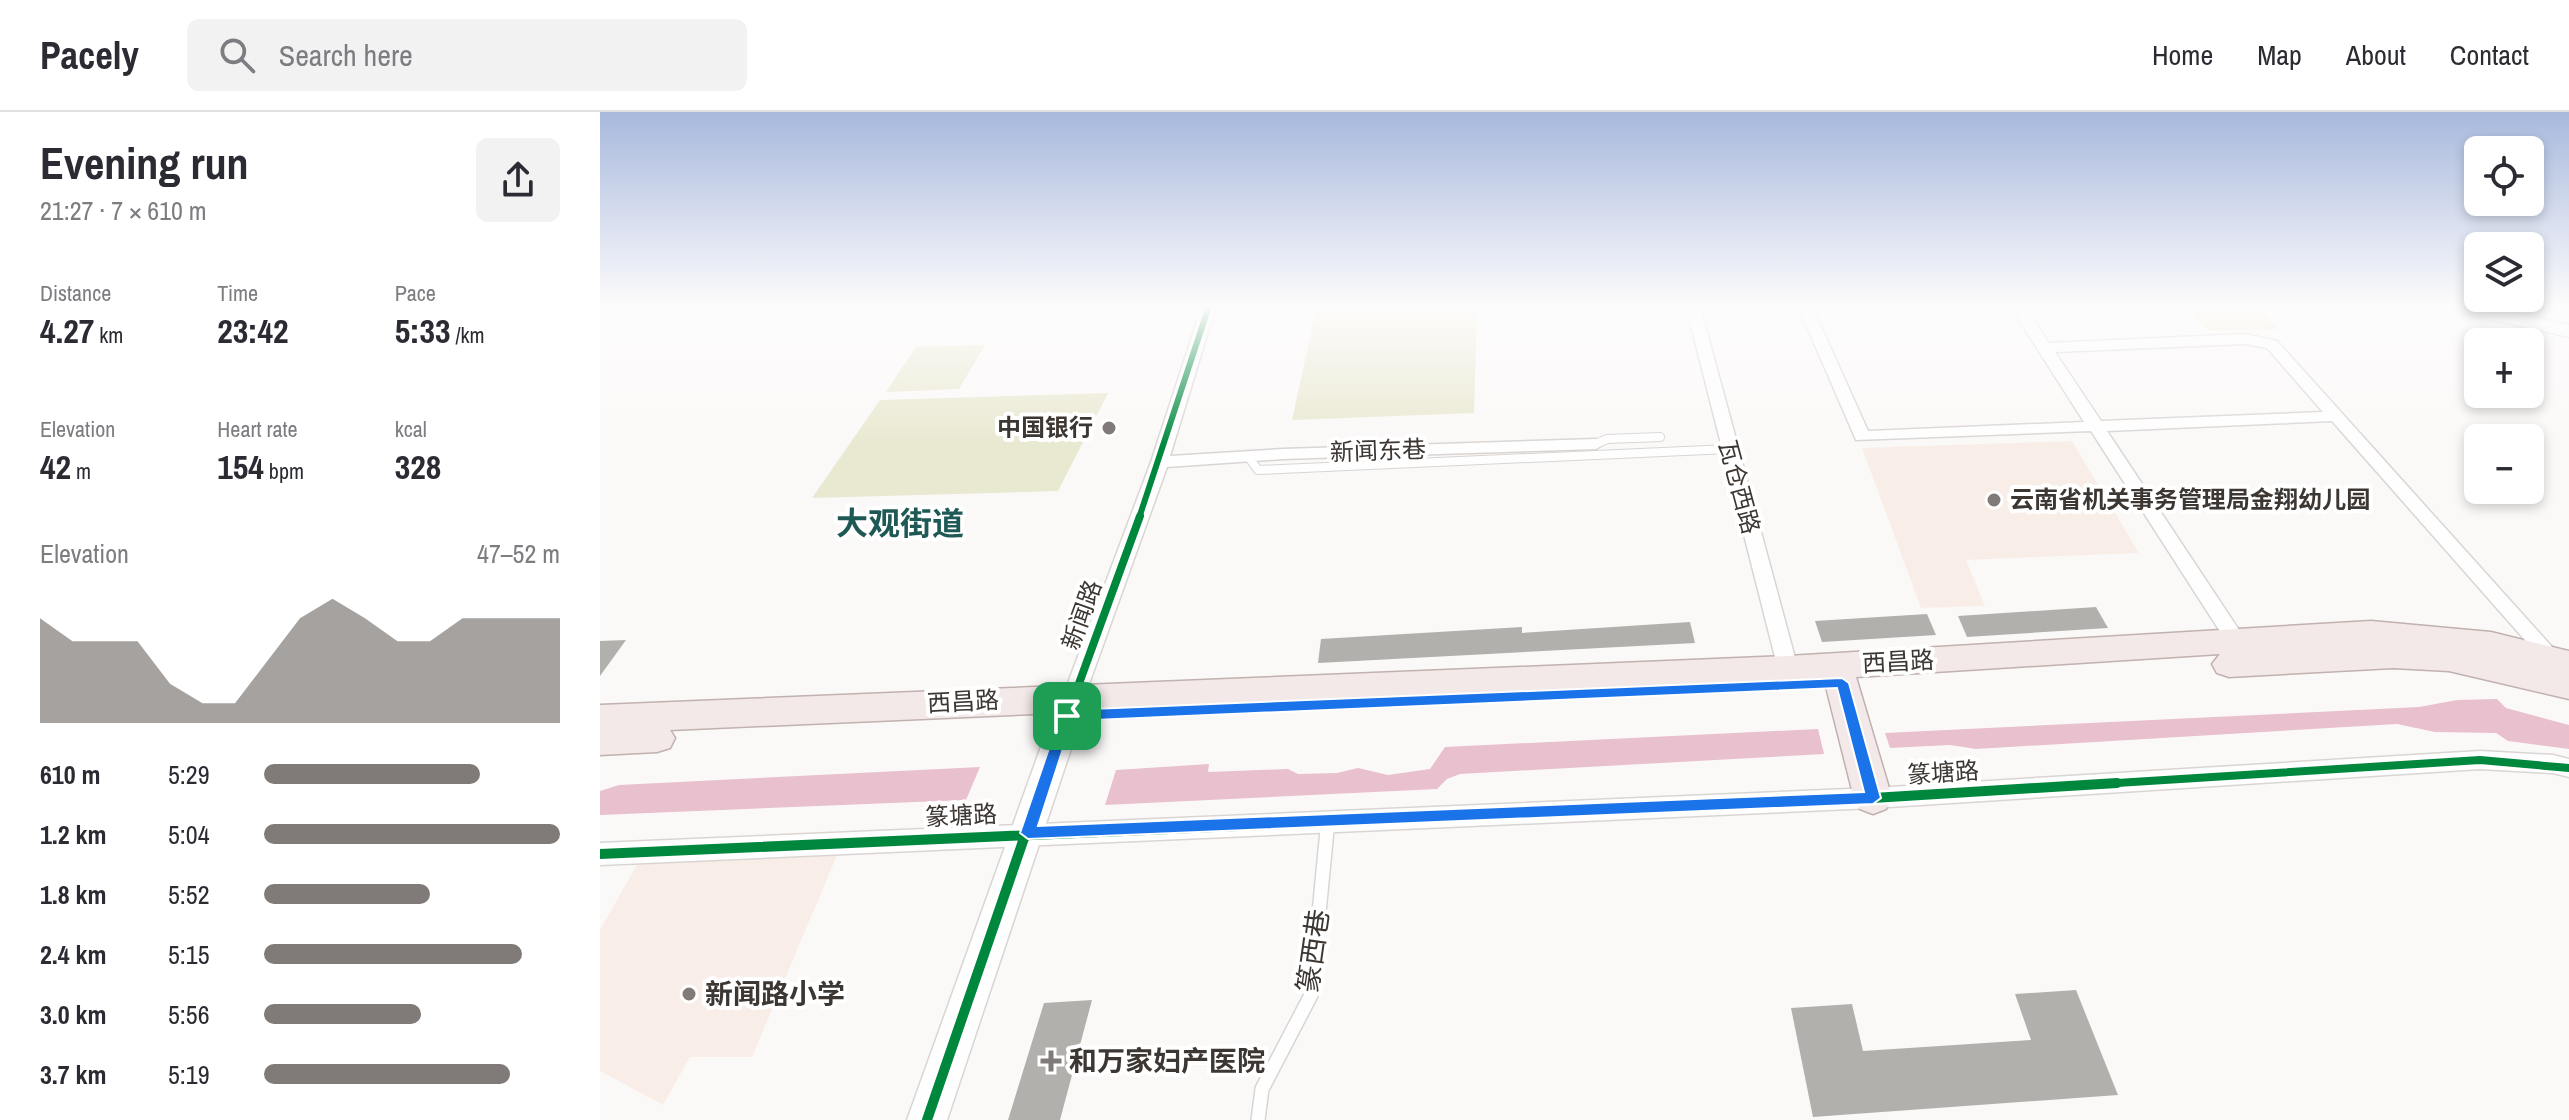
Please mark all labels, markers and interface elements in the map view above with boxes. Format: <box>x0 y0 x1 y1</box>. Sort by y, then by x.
search box <box>187 19 747 91</box>
text: Pacely <box>40 30 139 81</box>
icon: search <box>215 33 259 77</box>
text: Search here <box>279 35 413 75</box>
text: Home <box>2152 36 2213 74</box>
text: Map <box>2257 36 2302 74</box>
text: About <box>2346 36 2406 74</box>
text: Contact <box>2450 36 2529 74</box>
text: Evening run <box>40 133 249 193</box>
map controls <box>2464 136 2544 504</box>
button: locate <box>2464 136 2544 216</box>
button: share <box>476 138 560 222</box>
text: 21:27 · 7 × 610 m <box>40 193 207 228</box>
button: layers <box>2464 232 2544 312</box>
text: Distance <box>40 278 111 308</box>
text: Time <box>217 278 258 308</box>
text: Pace <box>395 278 436 308</box>
text: 4.27 <box>40 308 94 354</box>
text: 23:42 <box>217 308 289 354</box>
text: 5:33 <box>395 308 450 354</box>
text: km <box>94 320 123 350</box>
text: /km <box>450 320 485 350</box>
button: + <box>2464 328 2544 408</box>
place label: 中国银行 <box>997 411 1093 443</box>
text: Elevation <box>40 414 115 444</box>
text: Heart rate <box>217 414 298 444</box>
text: kcal <box>395 414 427 444</box>
marker: 中国银行 <box>1100 419 1118 437</box>
button: − <box>2464 424 2544 504</box>
street label: 新闻东巷 <box>1329 432 1426 468</box>
street label: 瓦仓西路 <box>1712 436 1768 537</box>
text: 42 <box>40 444 71 490</box>
text: 154 <box>217 444 264 490</box>
text: 328 <box>395 444 441 490</box>
text: m <box>71 456 91 486</box>
text: bpm <box>264 456 304 486</box>
place label: 云南省机关事务管理局金翔幼儿园 <box>2010 483 2370 515</box>
marker: 云南省机关事务管理局金翔幼儿园 <box>1985 491 2003 509</box>
district label: 大观街道 <box>836 502 964 545</box>
text: Elevation <box>40 536 129 571</box>
text: 47–52 m <box>477 536 560 571</box>
street label: 新闻路 <box>1054 575 1108 654</box>
street label: 西昌路 <box>1861 643 1935 679</box>
pin <box>1033 682 1101 750</box>
street label: 西昌路 <box>926 683 1000 719</box>
icon: arrive <box>1045 694 1089 738</box>
street label: 篆塘路 <box>1906 754 1980 790</box>
text: 610 m <box>40 757 100 792</box>
text: 5:29 <box>168 757 210 792</box>
street label: 篆塘路 <box>924 797 998 833</box>
text: 1.2 km <box>40 817 106 852</box>
text: 5:04 <box>168 817 210 852</box>
text: 1.8 km <box>40 877 106 912</box>
text: 5:52 <box>168 877 210 912</box>
street label: 篆西巷 <box>1288 907 1338 995</box>
text: 2.4 km <box>40 937 106 972</box>
text: 5:15 <box>168 937 210 972</box>
place label: 新闻路小学 <box>705 975 845 1013</box>
marker: 新闻路小学 <box>680 985 698 1003</box>
text: 3.0 km <box>40 997 106 1032</box>
text: 5:56 <box>168 997 210 1032</box>
place label: 和万家妇产医院 <box>1069 1042 1265 1080</box>
marker: 和万家妇产医院 <box>1040 1050 1062 1072</box>
text: 3.7 km <box>40 1057 106 1092</box>
text: 5:19 <box>168 1057 210 1092</box>

